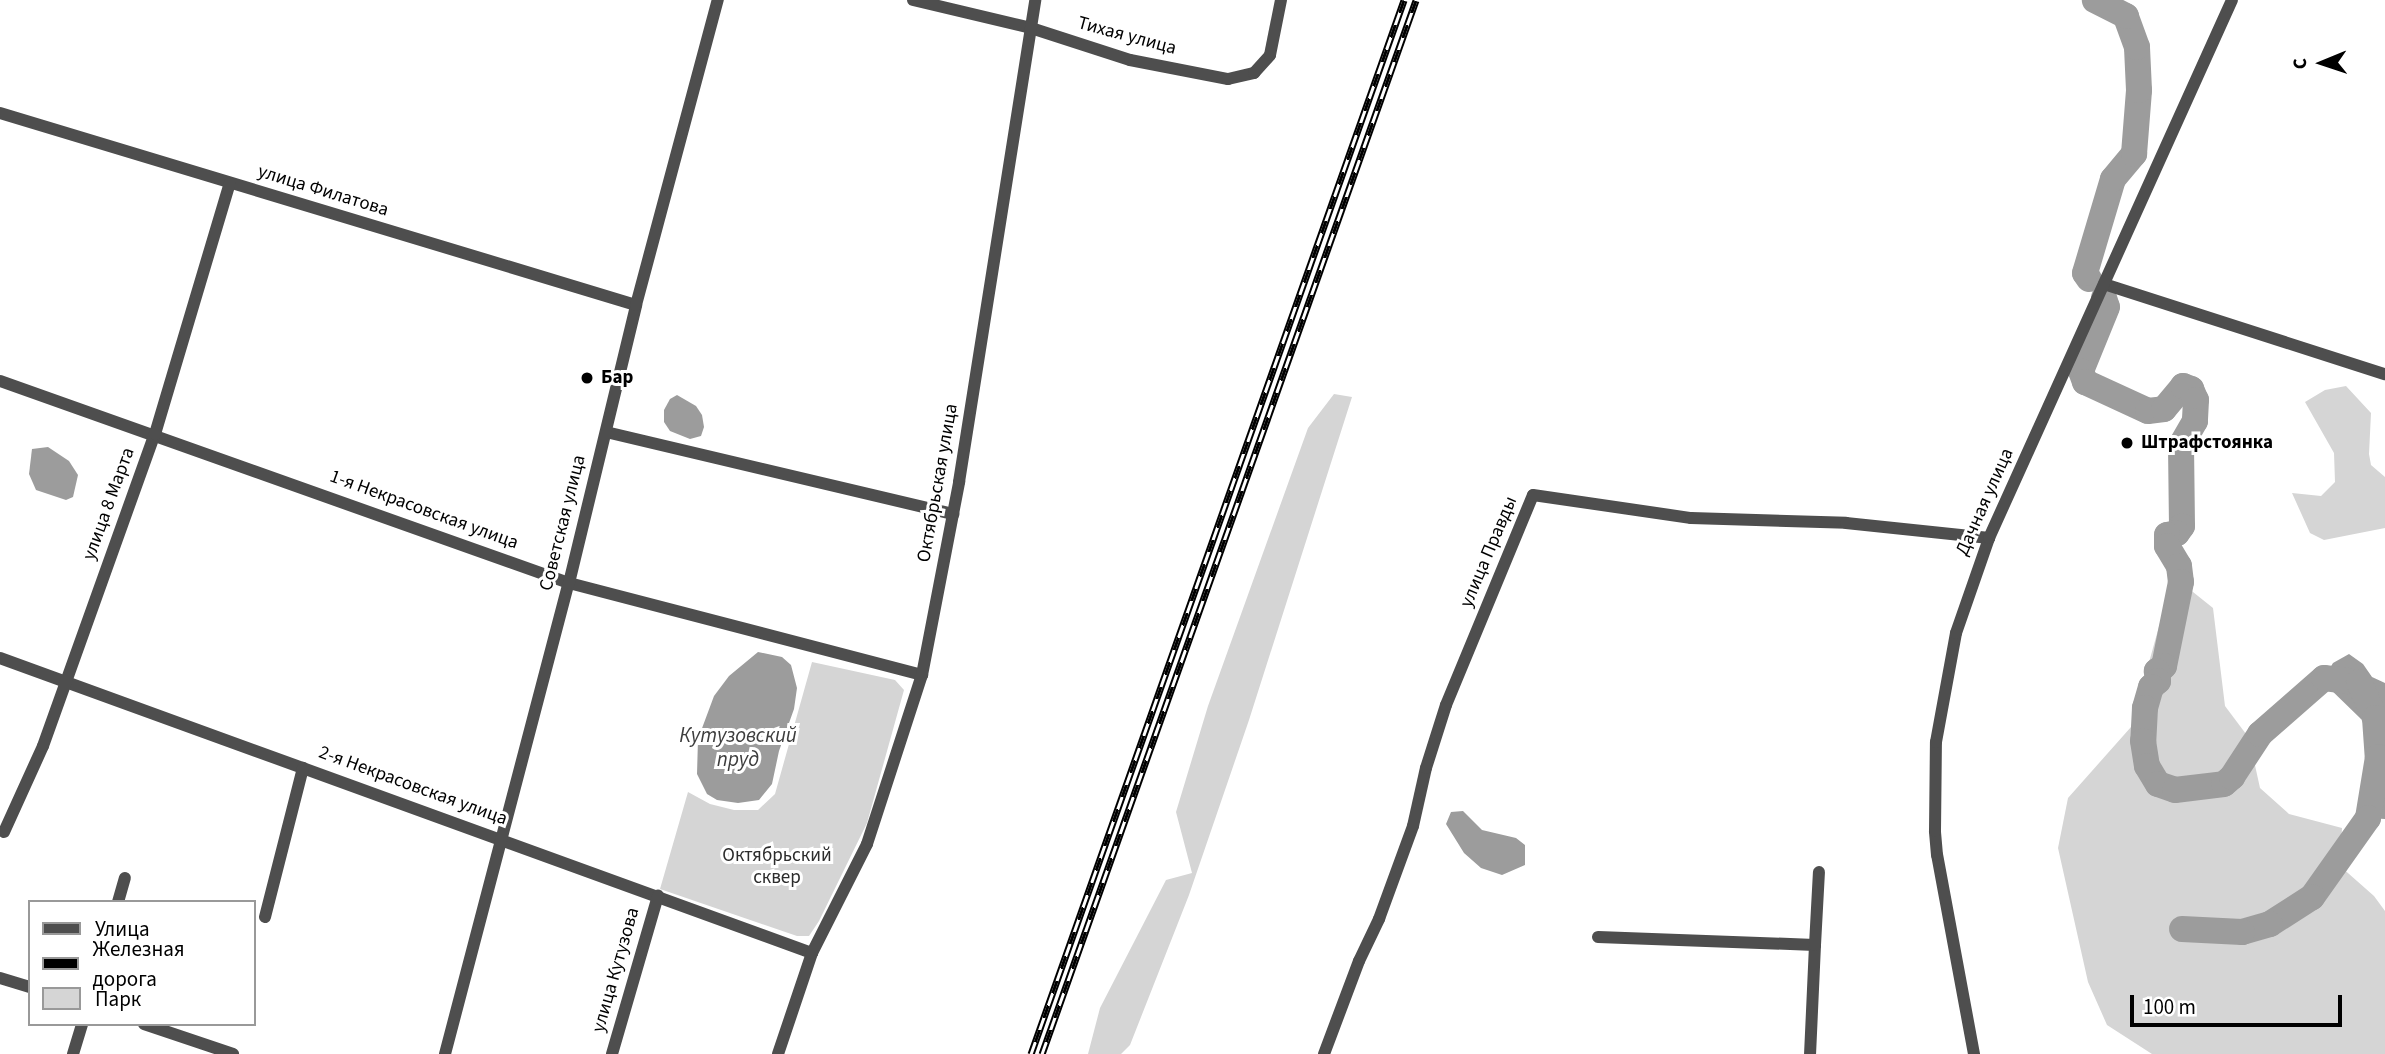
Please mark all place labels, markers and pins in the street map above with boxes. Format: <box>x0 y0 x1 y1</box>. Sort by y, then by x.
place label: Бар <box>601 367 633 389</box>
marker: Бар <box>579 370 595 386</box>
place label: Штрафстоянка <box>2141 432 2273 454</box>
marker: Штрафстоянка <box>2119 435 2135 451</box>

